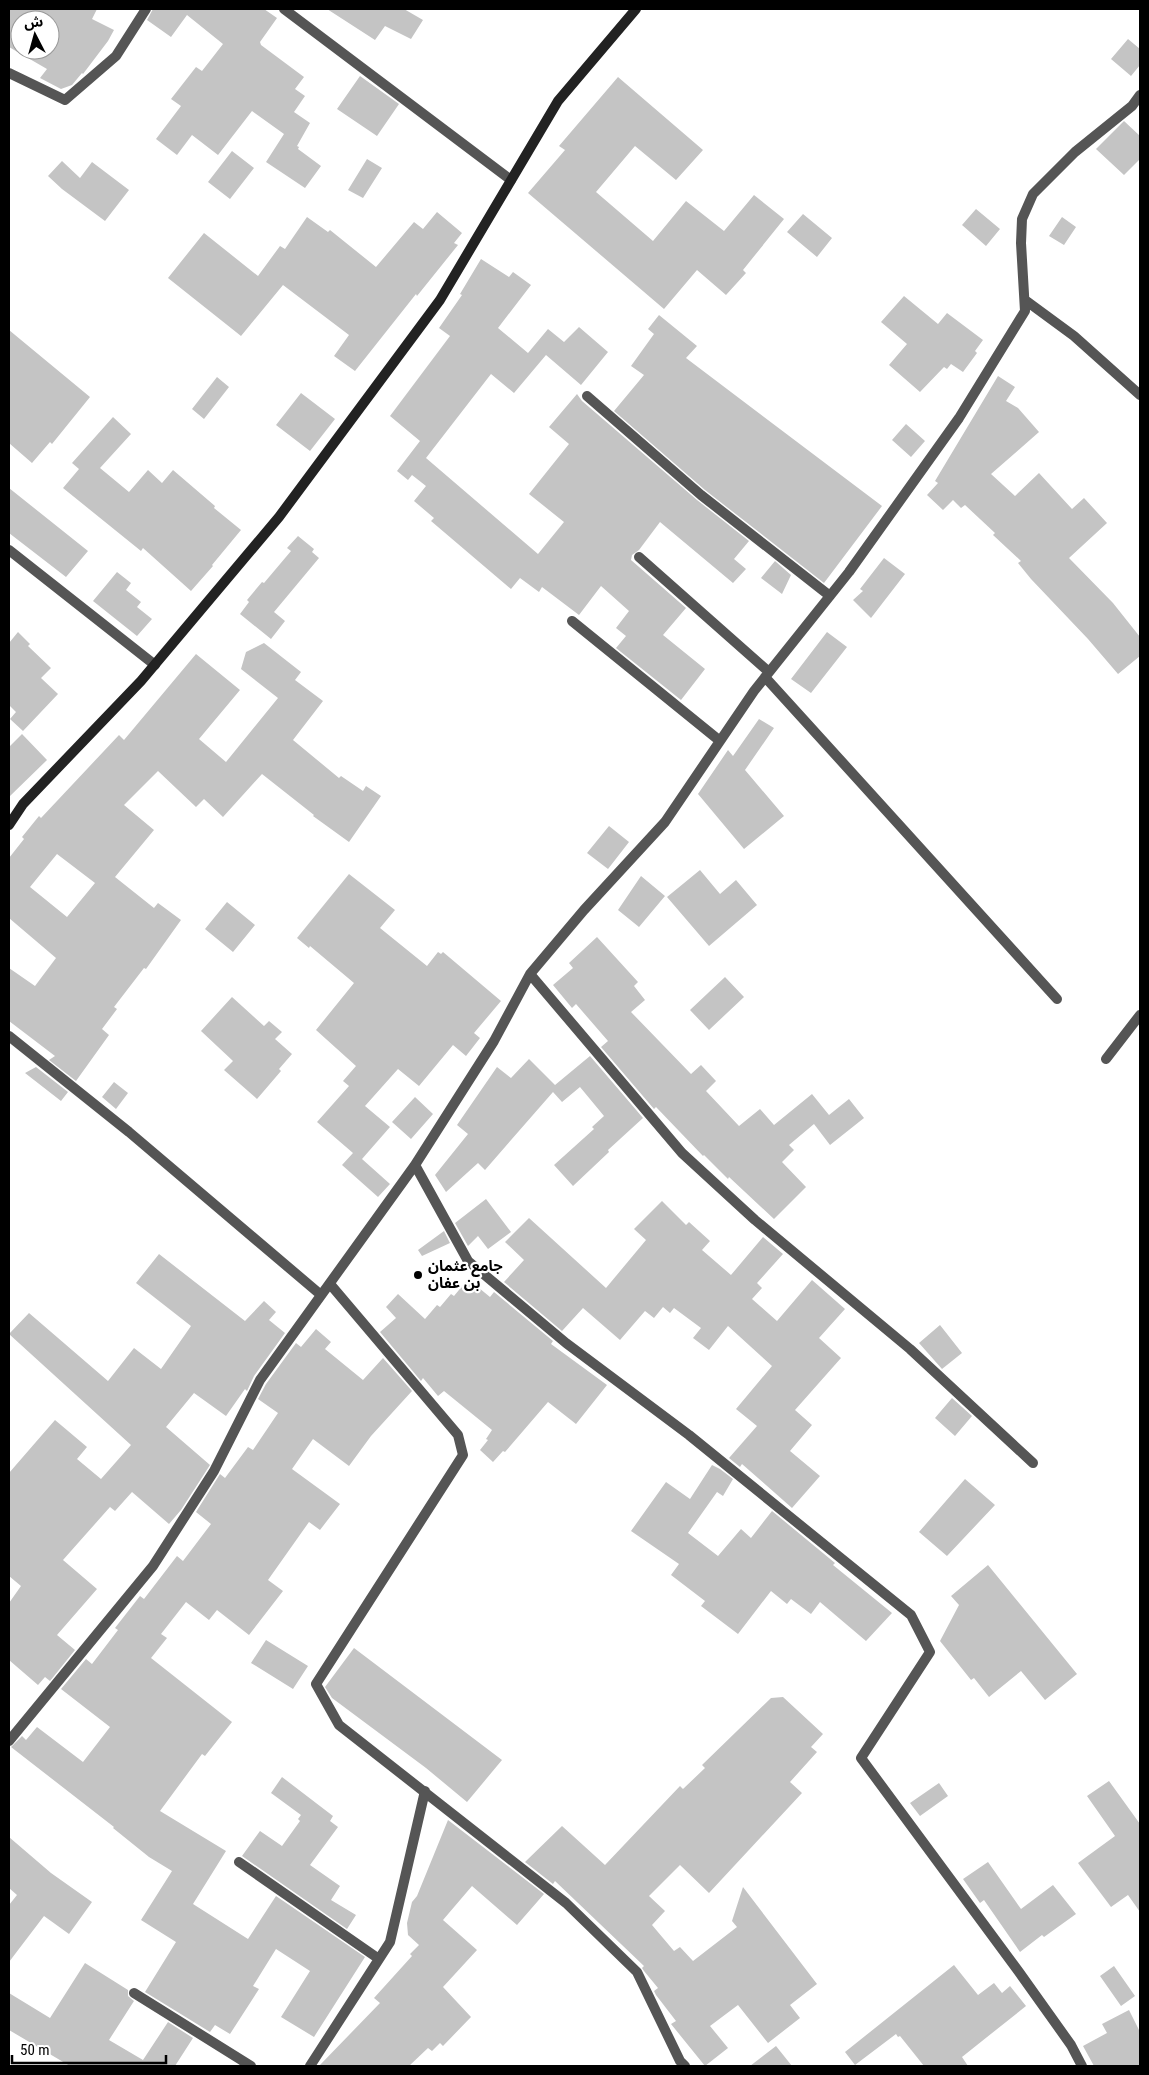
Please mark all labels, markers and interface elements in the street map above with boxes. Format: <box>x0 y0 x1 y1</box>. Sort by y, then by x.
north arrow <box>10 10 60 60</box>
text: ش <box>23 13 44 31</box>
place label: جامع عثمان بن عفان <box>428 1257 503 1292</box>
marker: جامع عثمان بن عفان <box>412 1269 424 1281</box>
scale bar <box>12 2032 166 2064</box>
text: 50 m <box>20 2041 50 2059</box>

